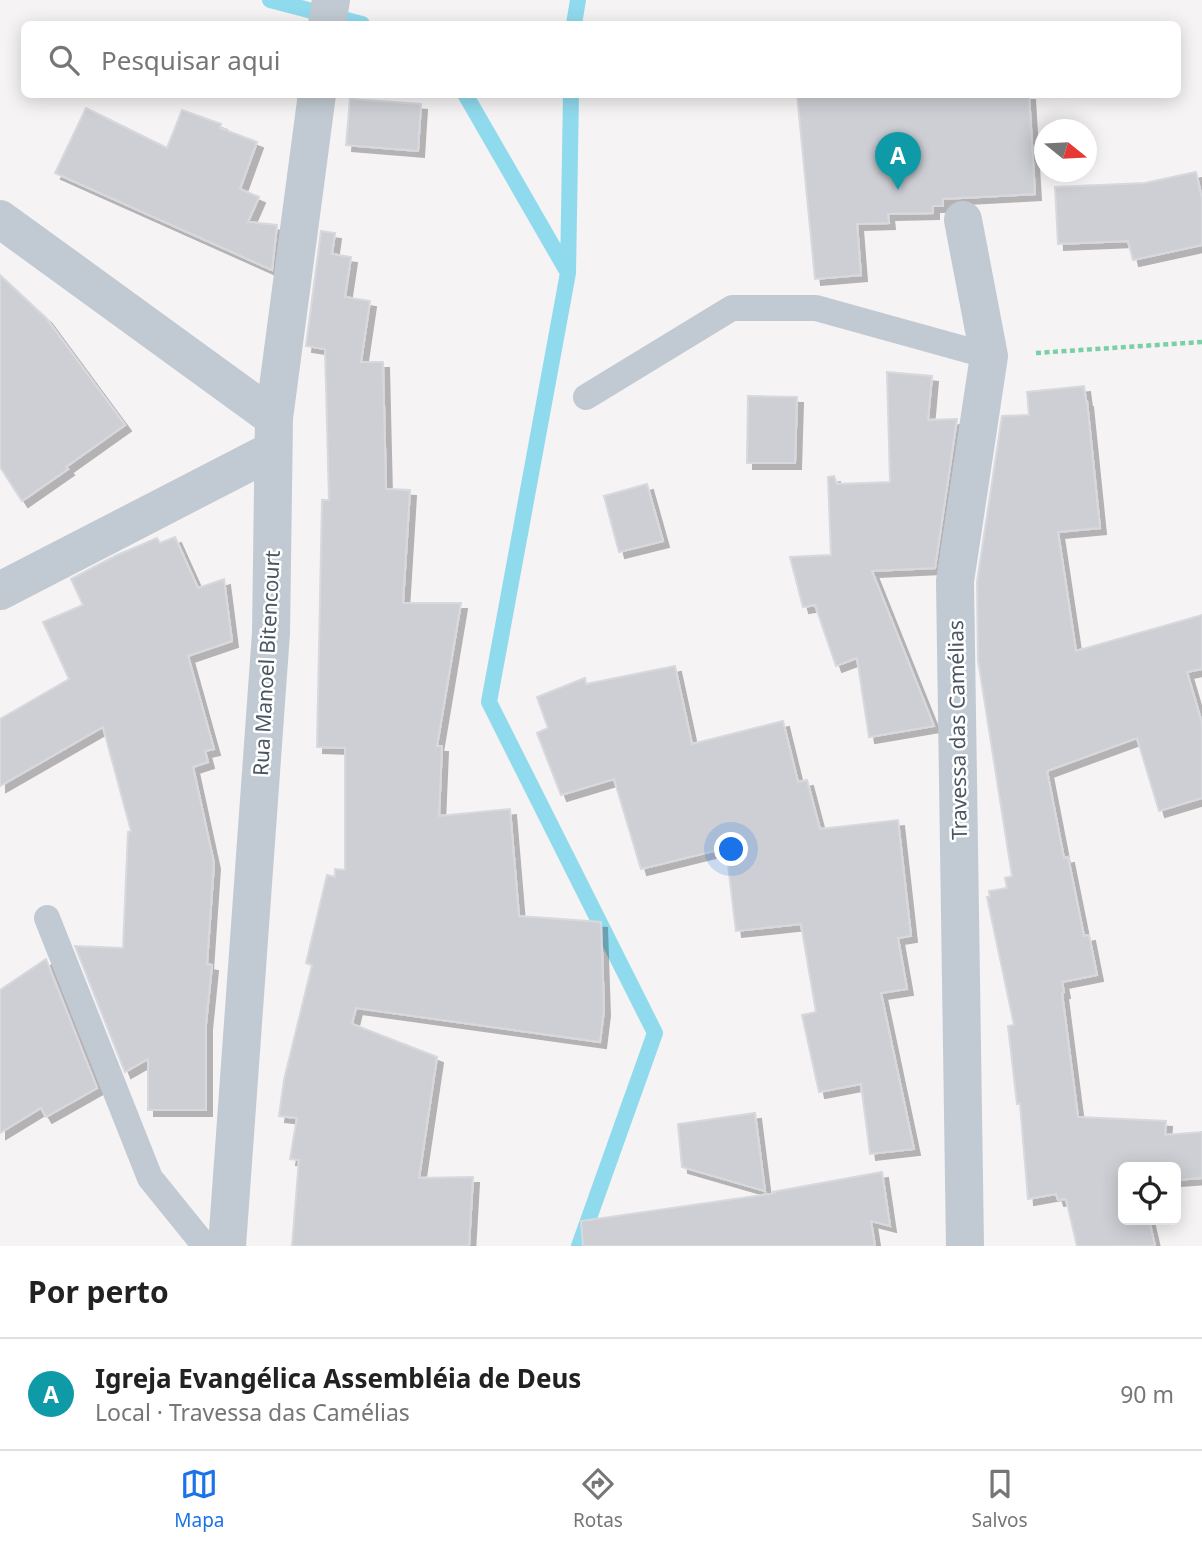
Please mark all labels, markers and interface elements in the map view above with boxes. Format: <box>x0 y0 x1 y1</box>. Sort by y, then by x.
search box <box>21 21 1181 98</box>
icon: search <box>45 41 83 79</box>
text: Pesquisar aqui <box>101 42 281 78</box>
north arrow <box>1034 119 1097 182</box>
pin: A <box>875 132 921 190</box>
street label: Rua Manoel Bitencourt <box>246 549 286 777</box>
street label: Travessa das Camélias <box>941 620 973 840</box>
your location <box>714 832 748 866</box>
map controls <box>1118 1162 1181 1225</box>
button: locate <box>1118 1162 1181 1225</box>
text: Por perto <box>28 1271 169 1312</box>
text: Igreja Evangélica Assembléia de Deus <box>95 1360 581 1396</box>
text: A <box>43 1378 59 1410</box>
text: 90 m <box>1120 1378 1174 1410</box>
text: Local · Travessa das Camélias <box>95 1396 410 1428</box>
tab: Mapa <box>174 1465 225 1533</box>
tab: Rotas <box>573 1465 623 1533</box>
tab: Salvos <box>971 1465 1028 1533</box>

